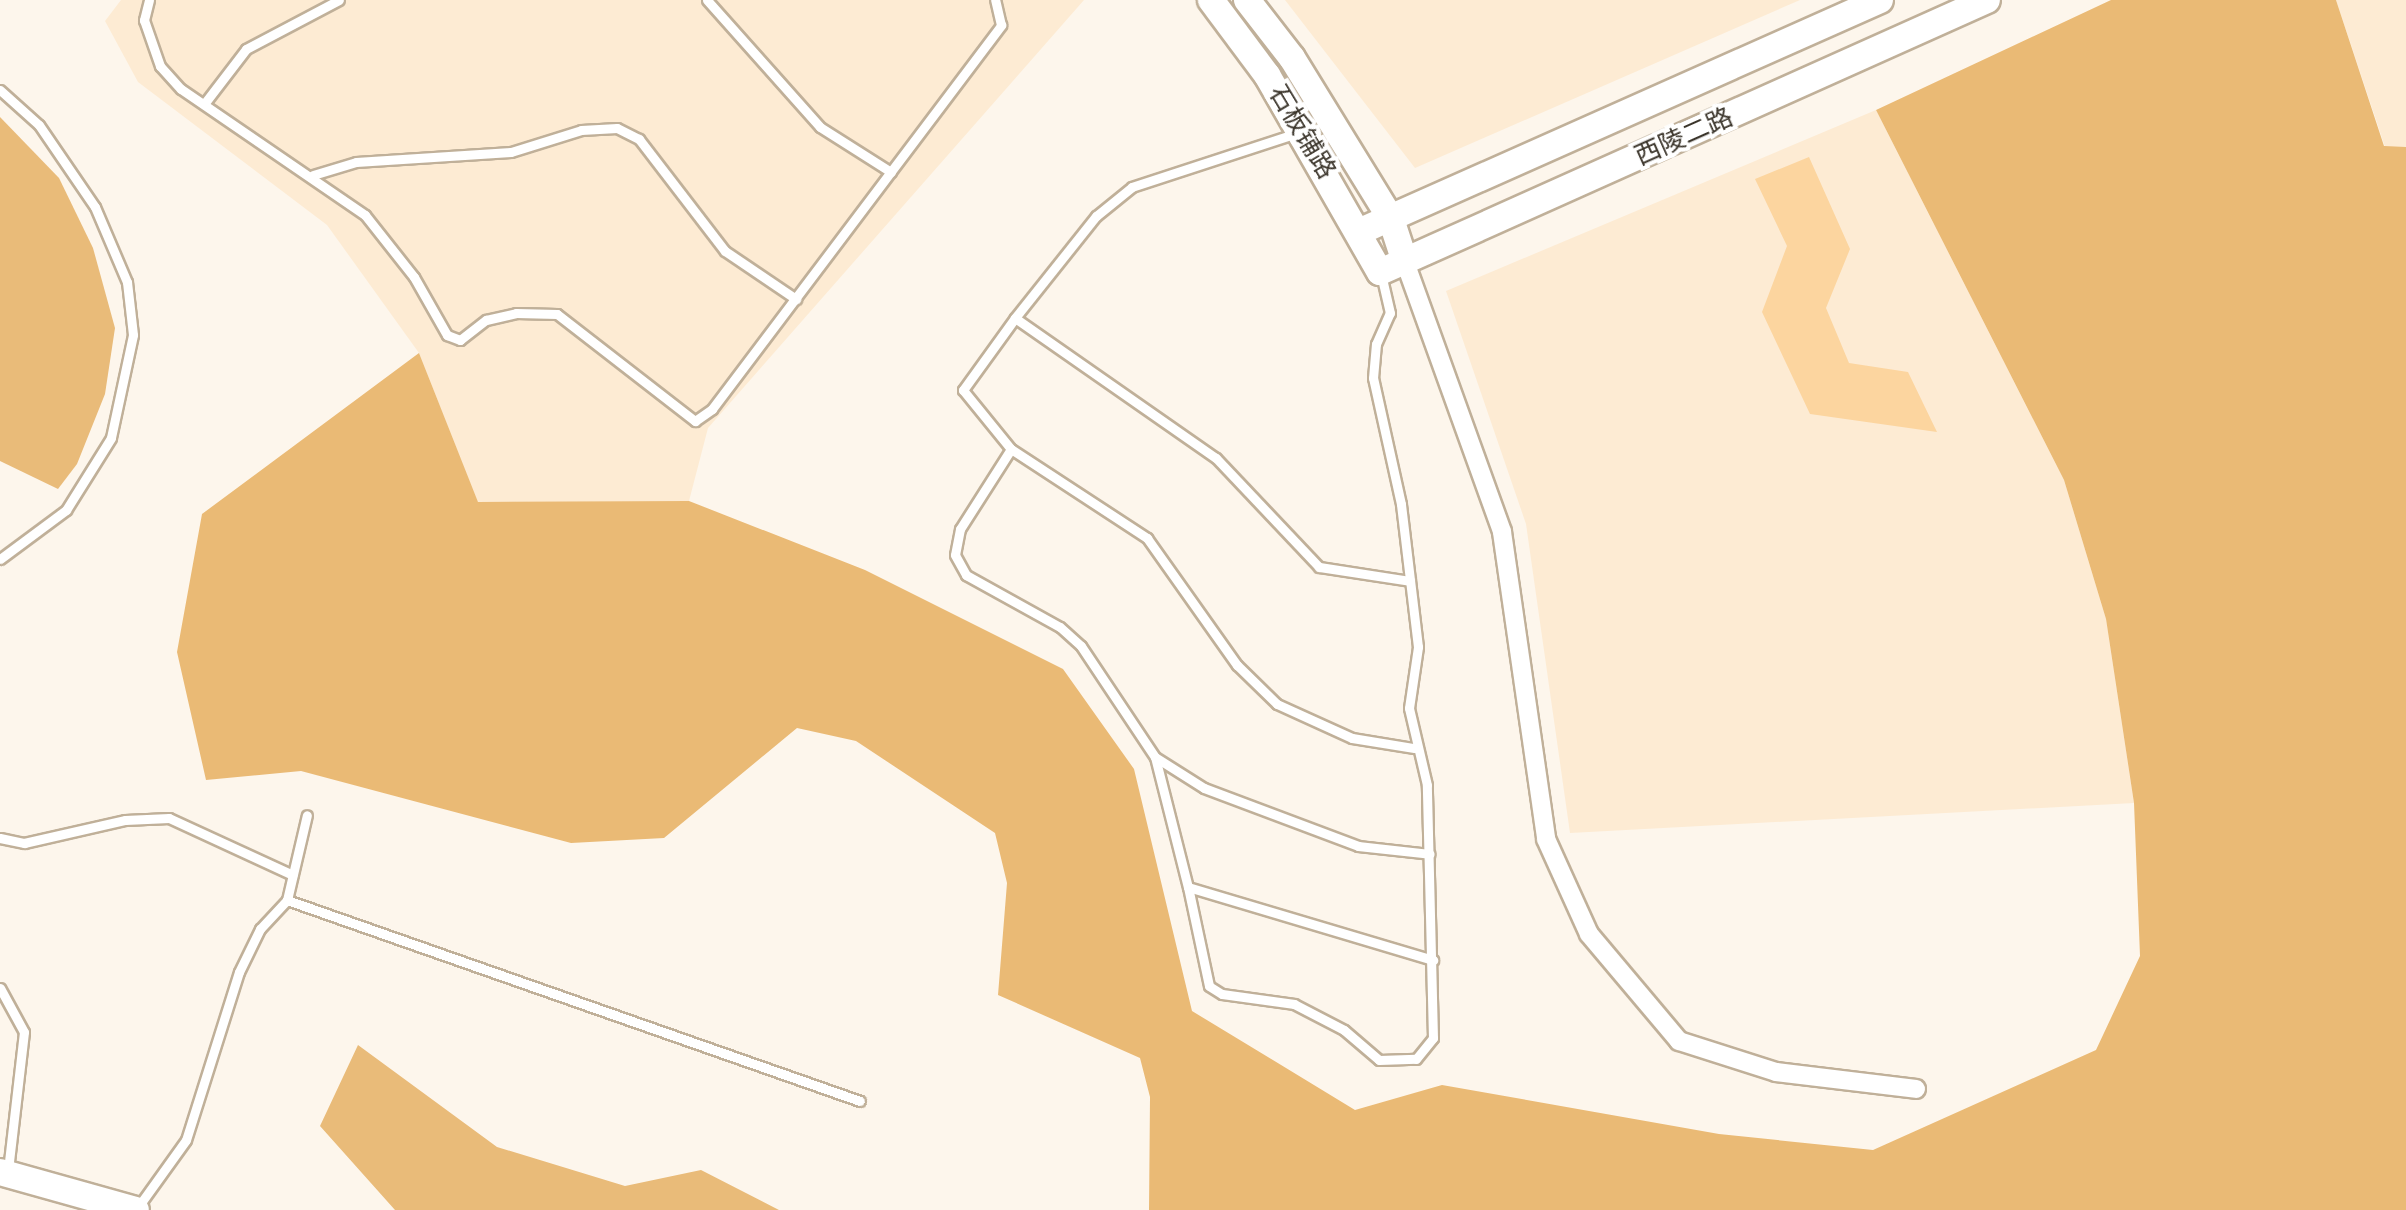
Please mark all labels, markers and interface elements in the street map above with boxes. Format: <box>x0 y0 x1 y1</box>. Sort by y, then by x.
street label: 石板铺路 <box>1262 79 1342 185</box>
street label: 西陵二路 <box>1630 102 1738 172</box>

